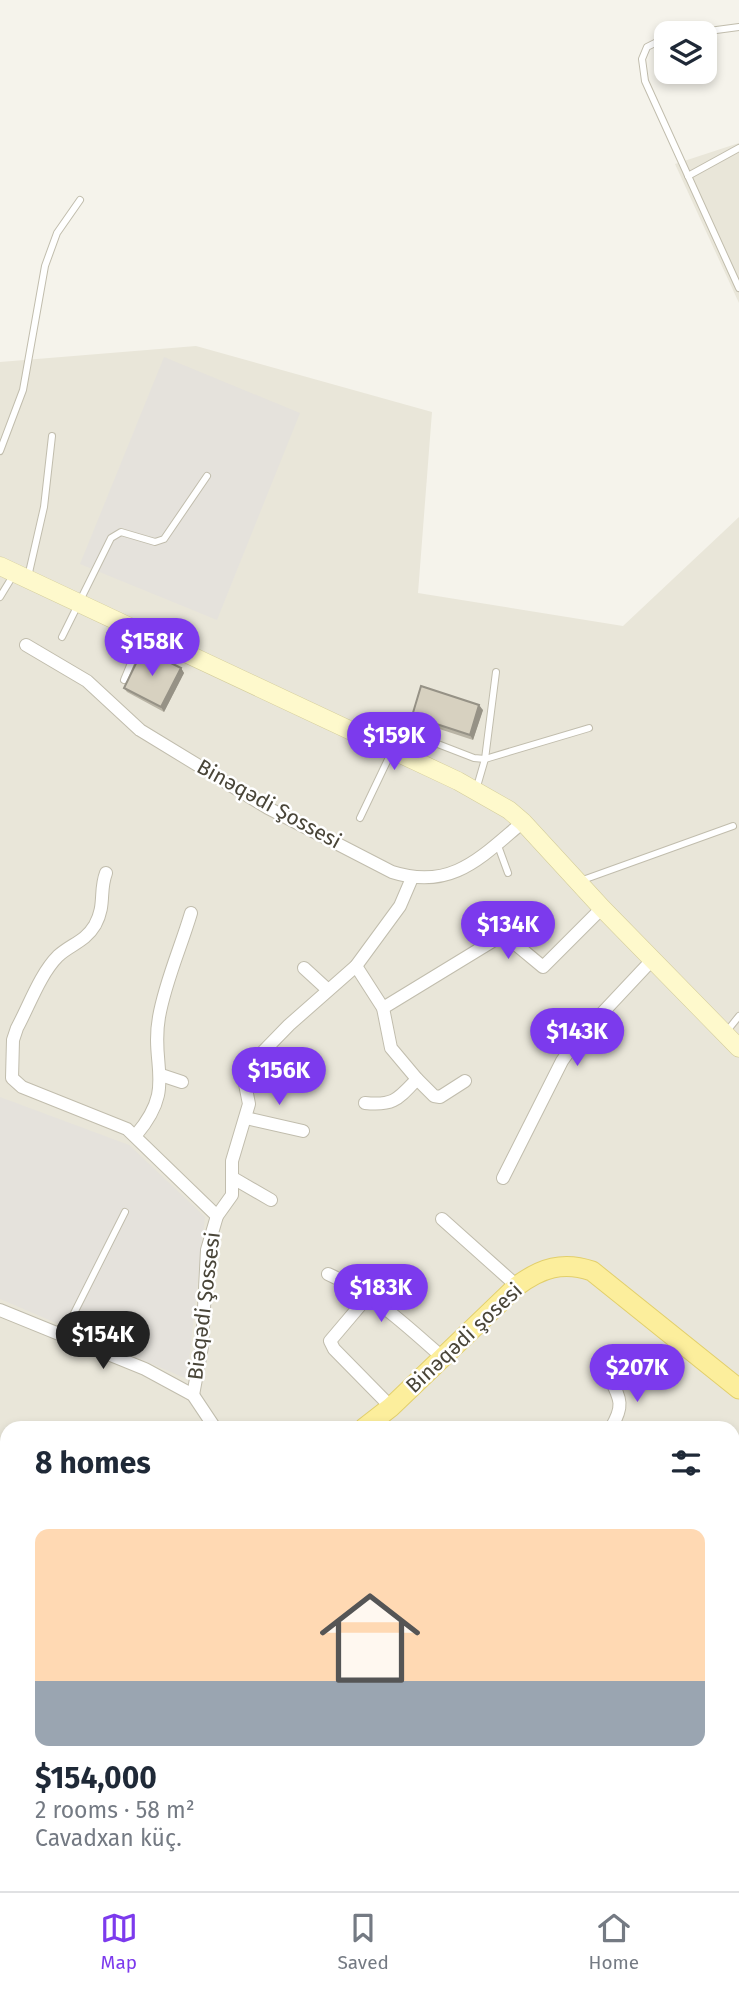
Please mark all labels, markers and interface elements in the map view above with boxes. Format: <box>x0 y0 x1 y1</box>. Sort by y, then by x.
map controls <box>654 21 717 84</box>
button: layers <box>654 21 717 84</box>
pin: $158K <box>103 618 201 678</box>
text: $158K <box>121 627 183 655</box>
pin: $159K <box>345 712 443 772</box>
text: $159K <box>363 721 425 749</box>
street label: Binəqədi Şossesi <box>192 754 346 854</box>
pin: $134K <box>459 902 557 961</box>
text: $134K <box>477 910 539 938</box>
pin: $143K <box>528 1009 626 1068</box>
text: $143K <box>546 1017 608 1045</box>
pin: $156K <box>230 1048 328 1107</box>
text: $156K <box>248 1056 310 1084</box>
street label: Biəqədi Şossesi <box>182 1231 226 1381</box>
pin: $183K <box>332 1264 430 1324</box>
text: $183K <box>350 1273 412 1301</box>
street label: Binəqədi şosesi <box>400 1277 528 1399</box>
pin: $154K <box>54 1312 152 1371</box>
text: $154K <box>72 1320 134 1348</box>
pin: $207K <box>588 1344 686 1404</box>
text: $207K <box>606 1353 668 1381</box>
icon: filters <box>667 1444 705 1482</box>
text: 8 homes <box>35 1445 151 1481</box>
icon: home <box>307 1575 433 1701</box>
text: $154,000 <box>35 1760 157 1796</box>
text: 2 rooms · 58 m² <box>35 1796 195 1824</box>
text: Cavadxan küç. <box>35 1824 182 1852</box>
tab: Map <box>100 1909 138 1974</box>
tab: Saved <box>337 1909 389 1974</box>
tab: Home <box>589 1909 639 1974</box>

